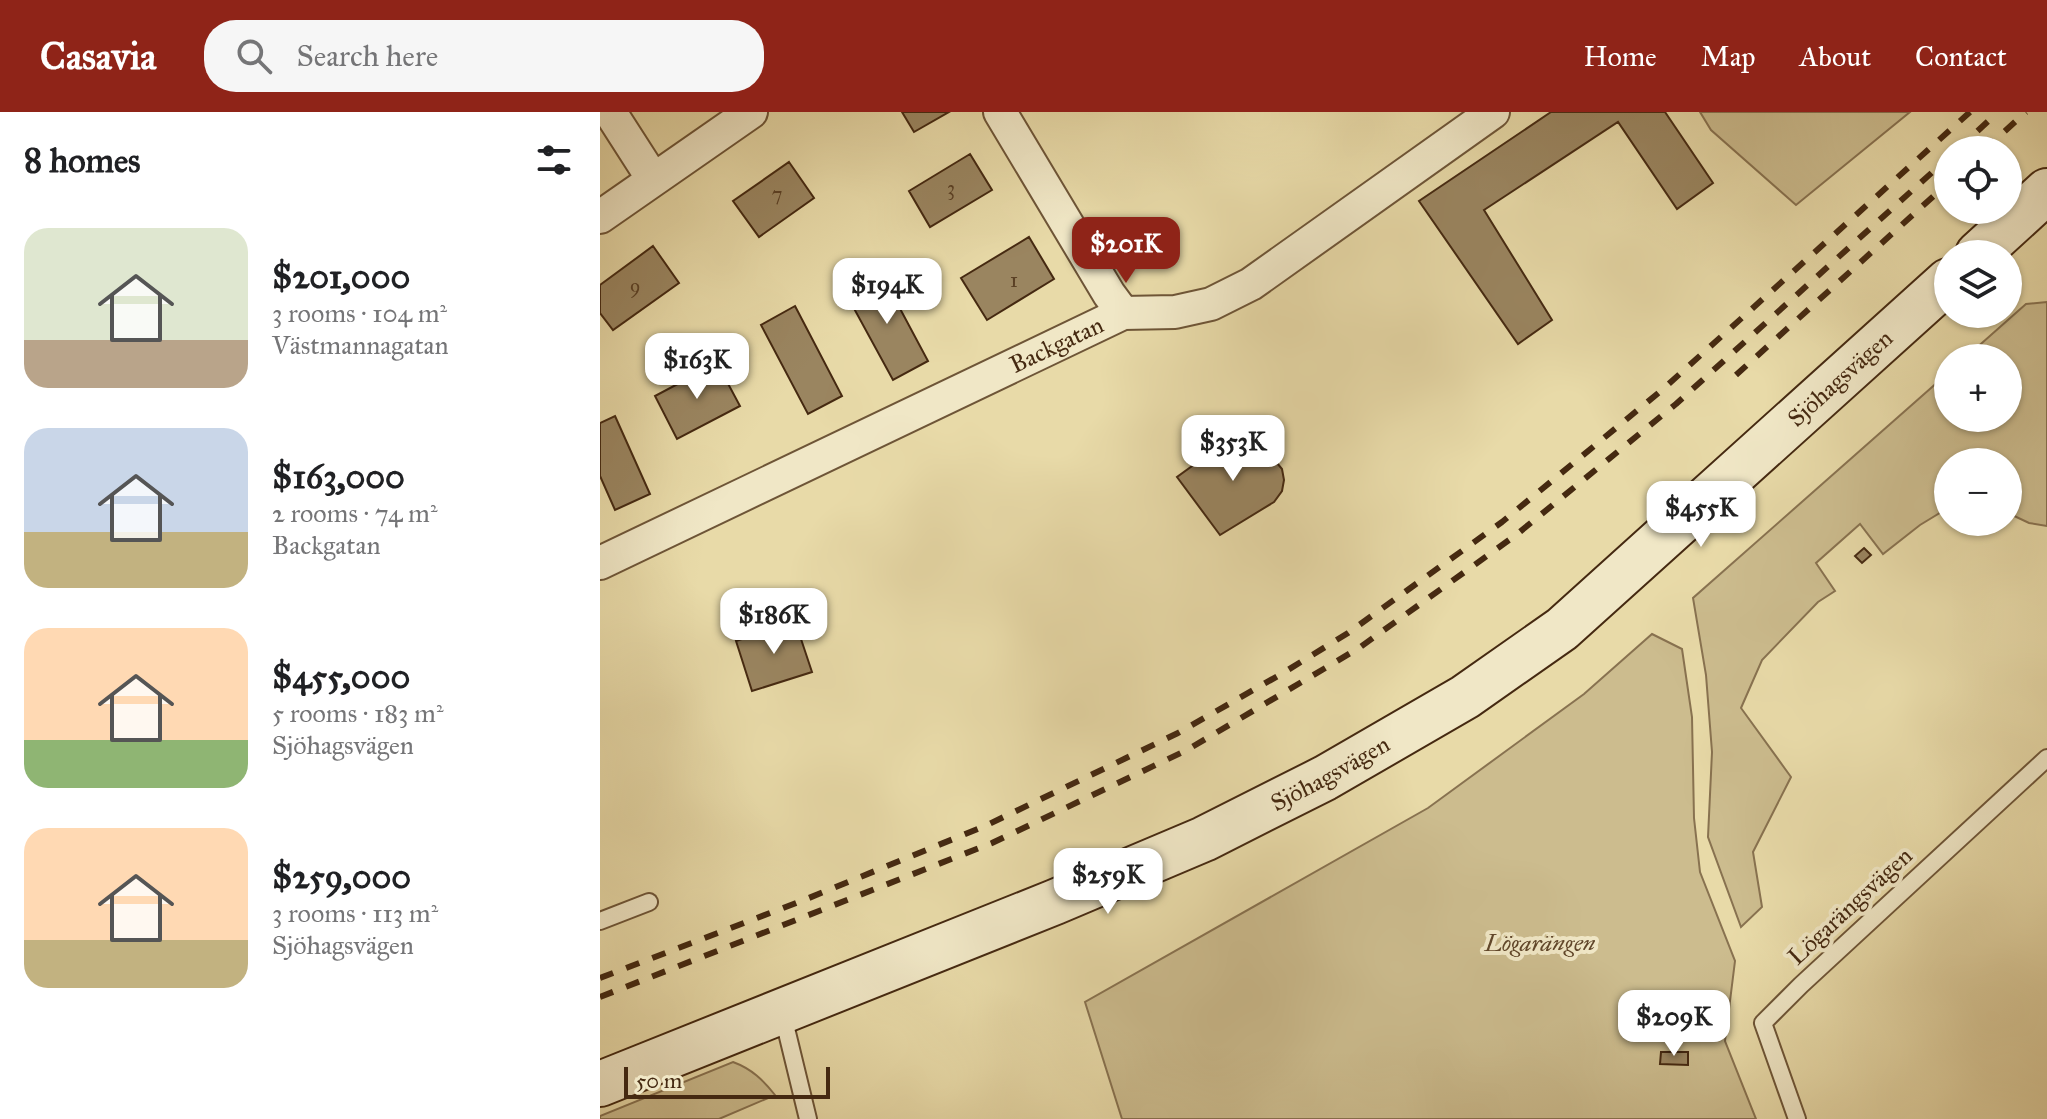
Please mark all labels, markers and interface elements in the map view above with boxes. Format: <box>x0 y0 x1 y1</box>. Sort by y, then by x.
search box <box>204 20 764 92</box>
text: Casavia <box>40 33 156 79</box>
icon: search <box>232 34 276 78</box>
text: Search here <box>296 38 438 74</box>
text: Home <box>1584 39 1657 74</box>
text: Map <box>1701 39 1755 74</box>
text: About <box>1799 39 1871 74</box>
text: Contact <box>1915 39 2007 74</box>
map controls <box>1934 136 2022 536</box>
button: locate <box>1934 136 2022 224</box>
icon: filters <box>532 138 576 182</box>
text: 8 homes <box>24 140 140 181</box>
house number: 3 <box>947 176 955 200</box>
house number: 7 <box>772 182 782 206</box>
pin: $201K <box>1070 217 1182 285</box>
text: $201K <box>1090 227 1162 259</box>
button: layers <box>1934 240 2022 328</box>
text: $201,000 <box>272 256 410 297</box>
pin: $194K <box>831 258 943 326</box>
icon: home <box>88 260 184 356</box>
text: $194K <box>851 268 923 300</box>
house number: 1 <box>1010 268 1018 292</box>
house number: 9 <box>630 274 640 298</box>
text: 3 rooms · 104 m² <box>272 297 447 329</box>
street label: Backgatan <box>1005 310 1108 380</box>
street label: Sjöhagsvägen <box>1781 323 1899 433</box>
text: Västmannagatan <box>272 329 449 361</box>
pin: $163K <box>641 333 753 401</box>
text: $163K <box>663 343 731 375</box>
button: + <box>1934 344 2022 432</box>
pin: $353K <box>1177 415 1289 483</box>
text: $353K <box>1200 425 1266 457</box>
button: − <box>1934 448 2022 536</box>
text: $163,000 <box>272 456 405 497</box>
icon: home <box>88 460 184 556</box>
pin: $455K <box>1645 481 1757 549</box>
text: $455K <box>1665 491 1737 523</box>
text: 2 rooms · 74 m² <box>272 497 438 529</box>
text: Backgatan <box>272 529 381 561</box>
pin: $186K <box>718 588 830 656</box>
text: $186K <box>738 598 810 630</box>
text: $455,000 <box>272 656 410 697</box>
icon: home <box>88 660 184 756</box>
text: 5 rooms · 183 m² <box>272 697 444 729</box>
text: Sjöhagsvägen <box>272 729 414 761</box>
street label: Sjöhagsvägen <box>1266 729 1395 818</box>
street label: Lögarängsvägen <box>1782 841 1918 971</box>
pin: $259K <box>1052 848 1164 916</box>
text: $259,000 <box>272 856 411 897</box>
text: $259K <box>1072 858 1144 890</box>
icon: home <box>88 860 184 956</box>
text: 3 rooms · 113 m² <box>272 897 438 929</box>
park label: Lögarängen <box>1484 928 1596 958</box>
text: Sjöhagsvägen <box>272 929 414 961</box>
pin: $209K <box>1618 990 1730 1058</box>
text: $209K <box>1636 1000 1712 1032</box>
scale bar <box>624 1063 830 1099</box>
text: 50 m <box>636 1067 682 1094</box>

